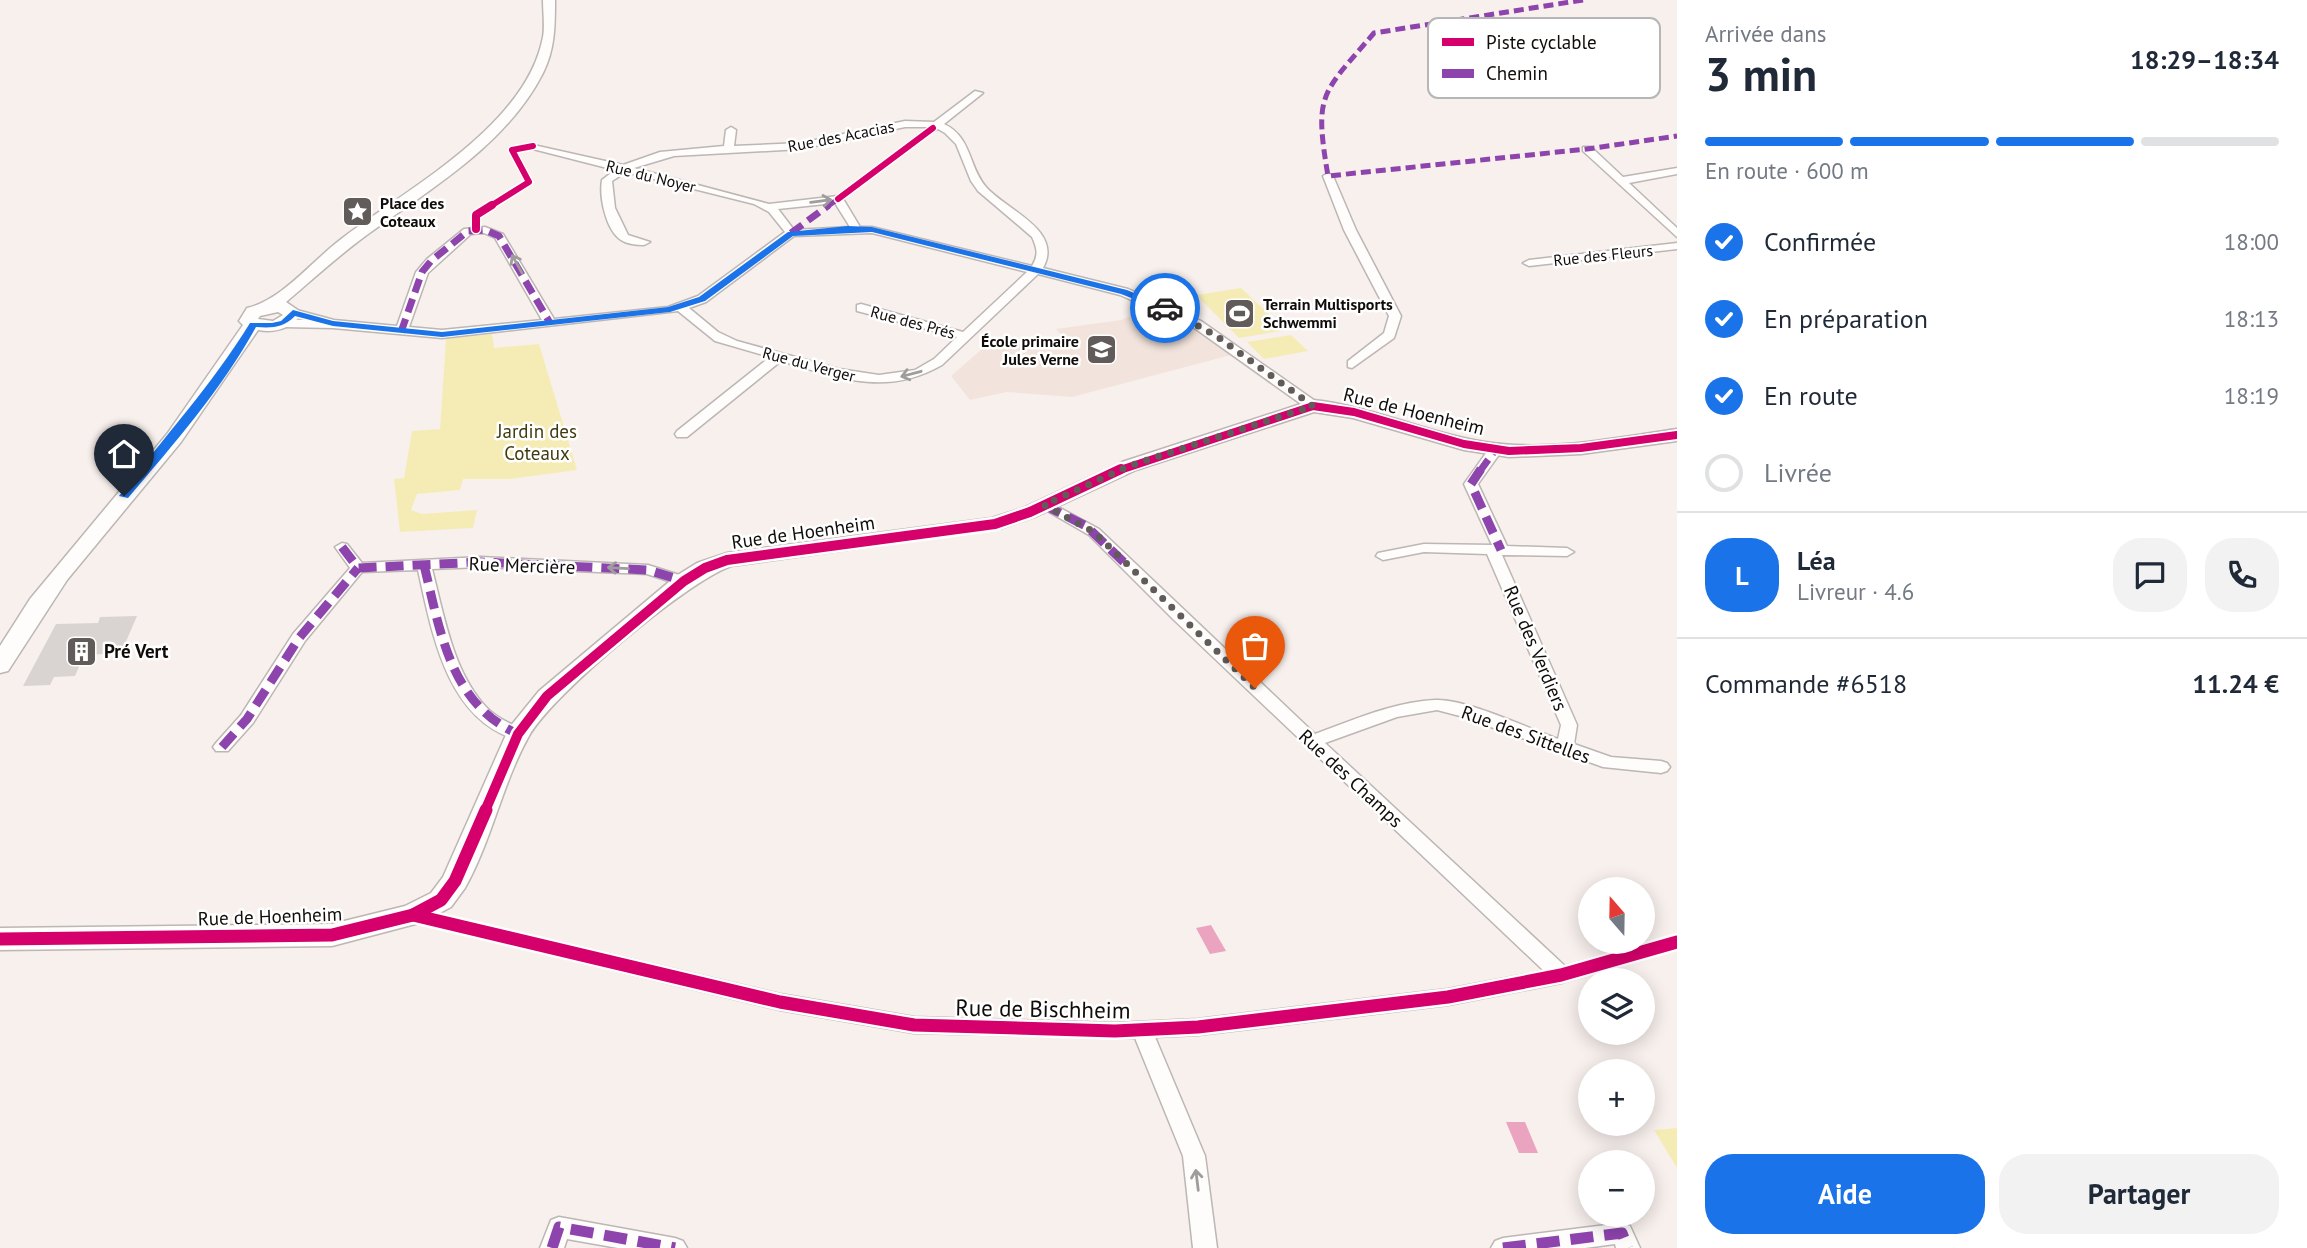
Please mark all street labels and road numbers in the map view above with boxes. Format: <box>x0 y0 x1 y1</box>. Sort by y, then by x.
street label: Rue des Acacias <box>786 116 896 156</box>
street label: Rue du Noyer <box>604 155 699 197</box>
street label: Rue des Fleurs <box>1552 240 1654 270</box>
street label: Rue des Prés <box>868 301 958 343</box>
street label: Rue du Verger <box>760 342 858 386</box>
street label: Rue de Hoenheim <box>1341 382 1487 440</box>
street label: Rue de Hoenheim <box>730 510 876 554</box>
street label: Rue Mercière <box>468 551 576 579</box>
street label: Rue des Verdiers <box>1499 582 1573 714</box>
street label: Rue des Sittelles <box>1458 700 1594 768</box>
street label: Rue des Champs <box>1294 724 1408 832</box>
street label: Rue de Hoenheim <box>197 901 343 931</box>
street label: Rue de Bischheim <box>955 992 1131 1025</box>

